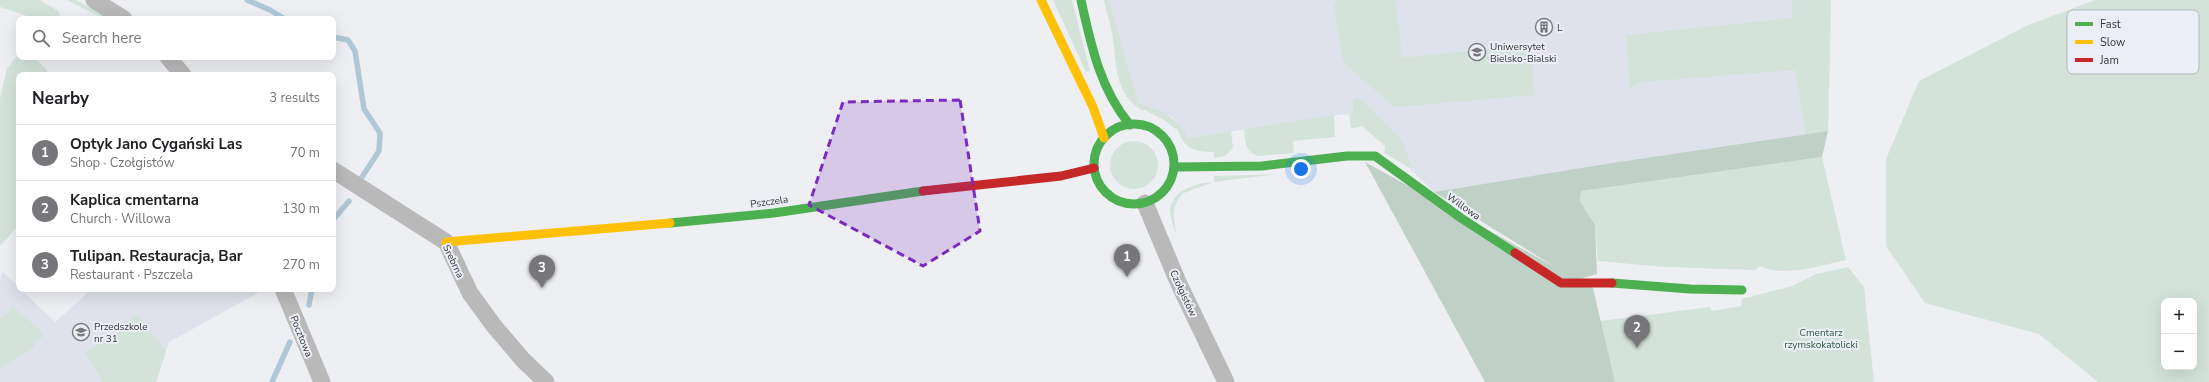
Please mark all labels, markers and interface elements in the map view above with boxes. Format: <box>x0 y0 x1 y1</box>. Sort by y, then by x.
legend <box>2067 10 2199 74</box>
search box <box>16 16 336 60</box>
building icon: L <box>1534 17 1554 37</box>
text: Fast <box>2100 17 2121 32</box>
place label: L <box>1557 21 1563 35</box>
icon: search <box>30 27 52 49</box>
text: Search here <box>62 28 142 48</box>
text: Slow <box>2100 35 2125 50</box>
place label: Uniwersytet Bielsko-Bialski <box>1490 40 1556 66</box>
school or university icon: Uniwersytet Bielsko-Bialski <box>1467 42 1487 62</box>
text: Jam <box>2099 53 2119 68</box>
text: Nearby <box>32 87 89 110</box>
text: 3 results <box>269 89 320 107</box>
text: Optyk Jano Cygański Las <box>70 134 242 154</box>
text: 1 <box>41 144 49 162</box>
text: 70 m <box>290 144 320 162</box>
text: Shop · Czołgistów <box>70 154 175 172</box>
your location <box>1291 159 1311 179</box>
text: Kaplica cmentarna <box>70 190 199 210</box>
street label: Willowa <box>1444 190 1483 224</box>
street label: Pszczela <box>749 192 789 212</box>
text: 2 <box>41 200 49 218</box>
text: 130 m <box>282 200 320 218</box>
text: Church · Willowa <box>70 210 171 228</box>
street label: Srebrna <box>439 242 467 280</box>
pin: 1 <box>1114 244 1140 277</box>
text: Tulipan. Restauracja, Bar <box>70 246 243 266</box>
pin: 3 <box>529 255 555 288</box>
text: 3 <box>41 256 49 274</box>
text: 270 m <box>282 256 320 274</box>
text: Restaurant · Pszczela <box>70 266 193 284</box>
street label: Czołgistów <box>1166 268 1200 320</box>
map controls <box>2161 298 2197 370</box>
button: + <box>2161 298 2197 334</box>
street label: Pocztowa <box>286 314 316 359</box>
pin: 2 <box>1624 315 1650 348</box>
place label: Przedszkole nr 31 <box>94 320 148 346</box>
school or university icon: Przedszkole nr 31 <box>71 322 91 342</box>
park label: Cmentarz rzymskokatolicki <box>1784 326 1858 352</box>
button: − <box>2161 334 2197 370</box>

